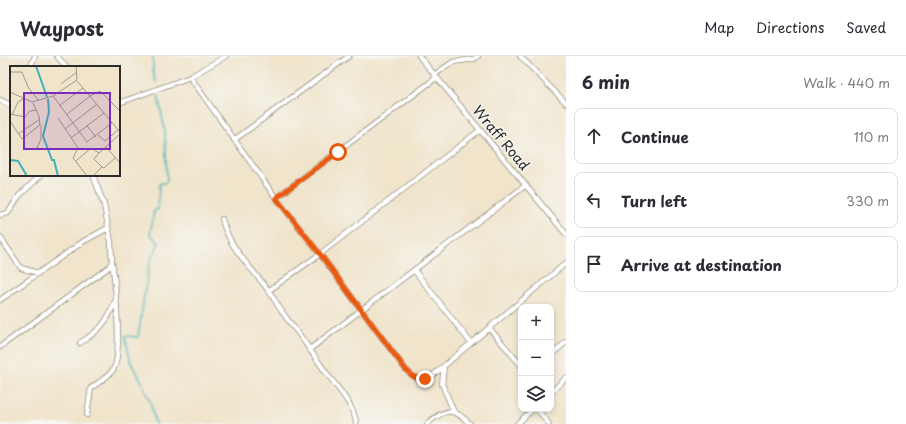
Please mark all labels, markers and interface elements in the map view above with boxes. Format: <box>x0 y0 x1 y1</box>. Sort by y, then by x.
text: Waypost <box>20 14 104 42</box>
text: Map <box>704 17 734 38</box>
text: Directions <box>756 17 824 38</box>
text: Saved <box>846 17 886 38</box>
inset map <box>10 66 120 176</box>
text: 6 min <box>582 69 630 95</box>
text: Walk · 440 m <box>803 73 890 92</box>
street label: Wraff Road <box>468 101 535 175</box>
icon: ahead <box>583 125 605 147</box>
text: Continue <box>621 125 689 148</box>
text: 110 m <box>854 127 889 146</box>
route start <box>329 143 347 161</box>
icon: left <box>583 189 605 211</box>
text: Turn left <box>621 189 687 212</box>
text: 330 m <box>846 191 889 210</box>
icon: arrive <box>583 253 605 275</box>
text: Arrive at destination <box>621 253 782 276</box>
map controls <box>518 304 554 412</box>
button: + <box>518 304 554 340</box>
button: − <box>518 340 554 376</box>
route end <box>416 370 434 388</box>
button: layers <box>518 376 554 412</box>

